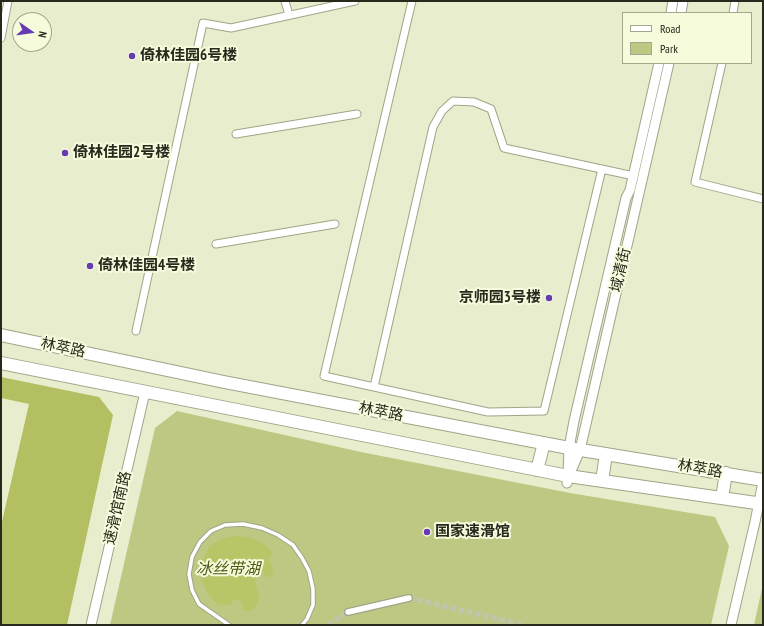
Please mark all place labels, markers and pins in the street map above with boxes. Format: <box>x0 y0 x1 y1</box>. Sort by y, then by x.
place label: 倚林佳园6号楼 <box>140 47 237 65</box>
marker: 倚林佳园6号楼 <box>127 51 137 61</box>
place label: 倚林佳园2号楼 <box>73 144 170 162</box>
marker: 倚林佳园2号楼 <box>60 148 70 158</box>
place label: 倚林佳园4号楼 <box>98 257 195 275</box>
marker: 倚林佳园4号楼 <box>85 261 95 271</box>
place label: 京师园3号楼 <box>459 289 541 307</box>
marker: 京师园3号楼 <box>544 293 554 303</box>
place label: 国家速滑馆 <box>435 523 510 541</box>
marker: 国家速滑馆 <box>422 527 432 537</box>

